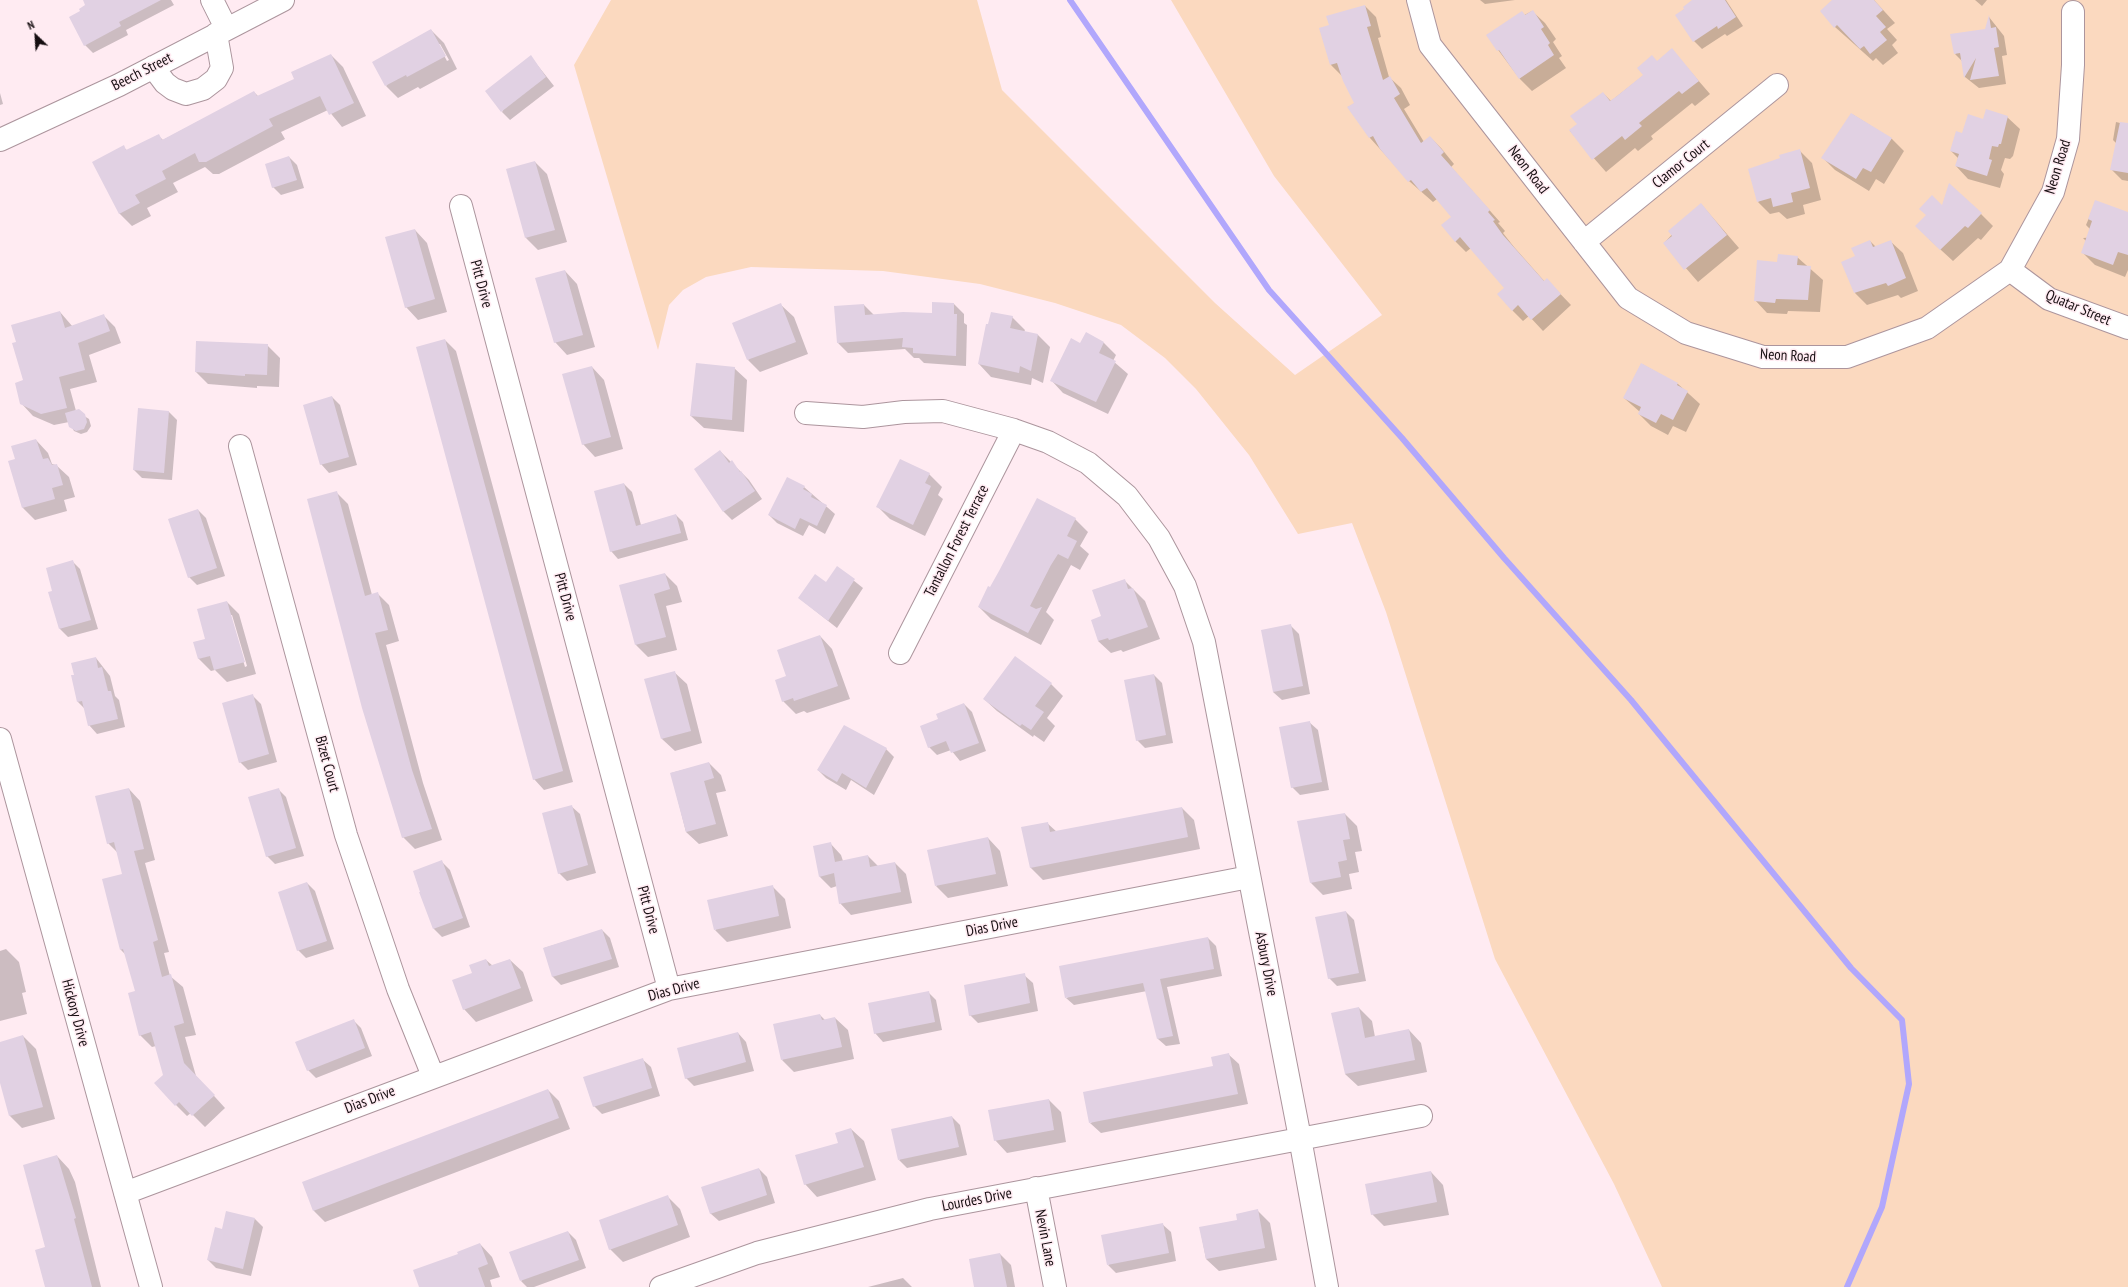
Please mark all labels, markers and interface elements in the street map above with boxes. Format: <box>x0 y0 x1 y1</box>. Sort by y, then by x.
north arrow <box>16 16 56 56</box>
text: N <box>25 18 37 33</box>
street label: Beech Street <box>109 49 175 95</box>
street label: Clamor Court <box>1649 136 1713 192</box>
street label: Neon Road <box>2041 138 2075 196</box>
street label: Neon Road <box>1504 142 1552 198</box>
street label: Pitt Drive <box>466 258 496 310</box>
street label: Quatar Street <box>2043 286 2113 330</box>
street label: Neon Road <box>1760 346 1816 366</box>
street label: Tantallon Forest Terrace <box>921 482 993 600</box>
street label: Pitt Drive <box>550 571 580 623</box>
street label: Bizet Court <box>311 734 343 794</box>
street label: Pitt Drive <box>633 884 663 936</box>
street label: Dias Drive <box>964 913 1020 941</box>
street label: Asbury Drive <box>1251 930 1281 998</box>
street label: Dias Drive <box>646 974 702 1006</box>
street label: Hickory Drive <box>57 977 93 1049</box>
street label: Dias Drive <box>342 1082 398 1118</box>
street label: Lourdes Drive <box>941 1184 1013 1216</box>
street label: Nevin Lane <box>1031 1208 1059 1268</box>

